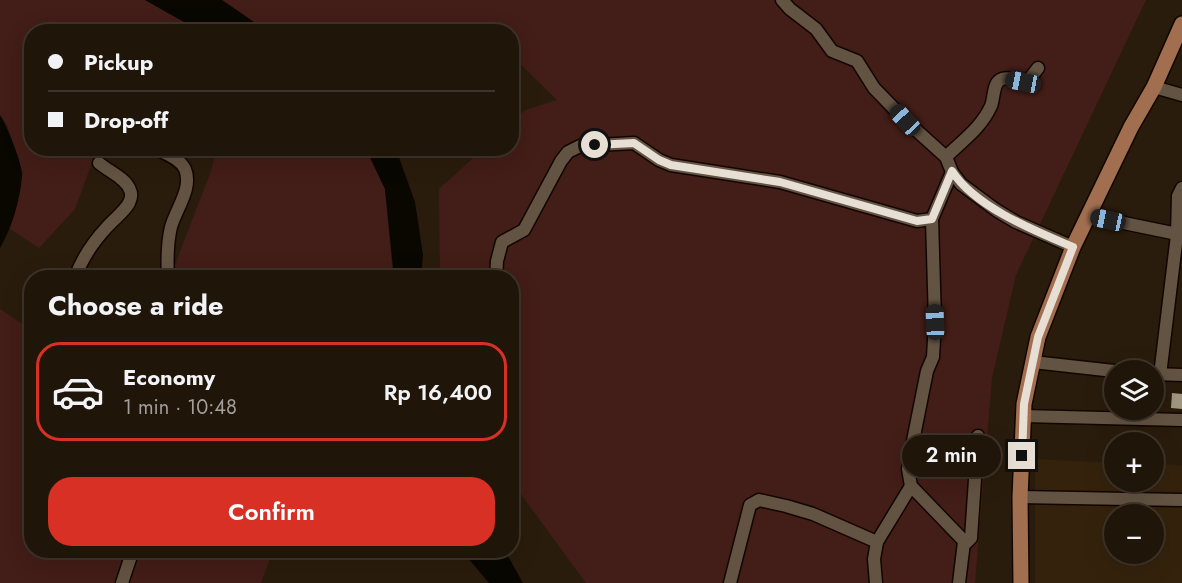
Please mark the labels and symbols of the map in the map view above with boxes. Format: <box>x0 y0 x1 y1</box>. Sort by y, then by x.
car <box>1004 70 1042 94</box>
car <box>886 101 924 139</box>
route start <box>581 131 608 158</box>
car <box>1089 207 1127 233</box>
car <box>925 304 945 340</box>
callout: 2 min <box>902 435 1001 477</box>
route end <box>1008 442 1035 469</box>

